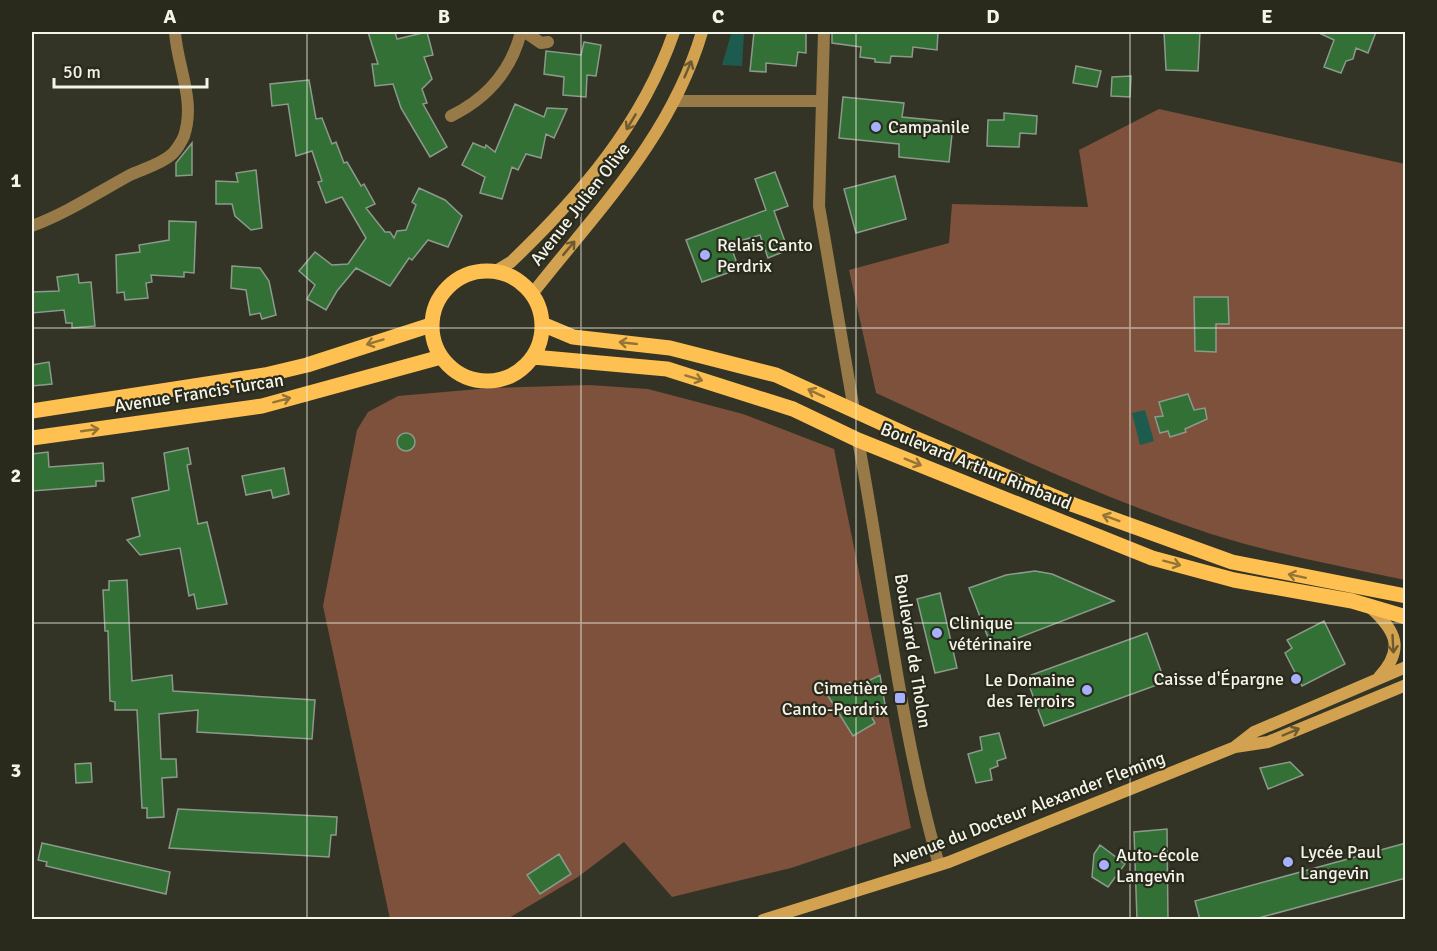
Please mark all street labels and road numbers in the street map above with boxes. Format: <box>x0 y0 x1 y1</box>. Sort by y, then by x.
street label: Avenue Julien Olive <box>525 138 635 270</box>
street label: Avenue Francis Turcan <box>113 369 285 417</box>
street label: Boulevard Arthur Rimbaud <box>877 418 1075 514</box>
street label: Boulevard de Tholon <box>890 572 936 730</box>
street label: Avenue du Docteur Alexander Fleming <box>888 746 1168 872</box>

